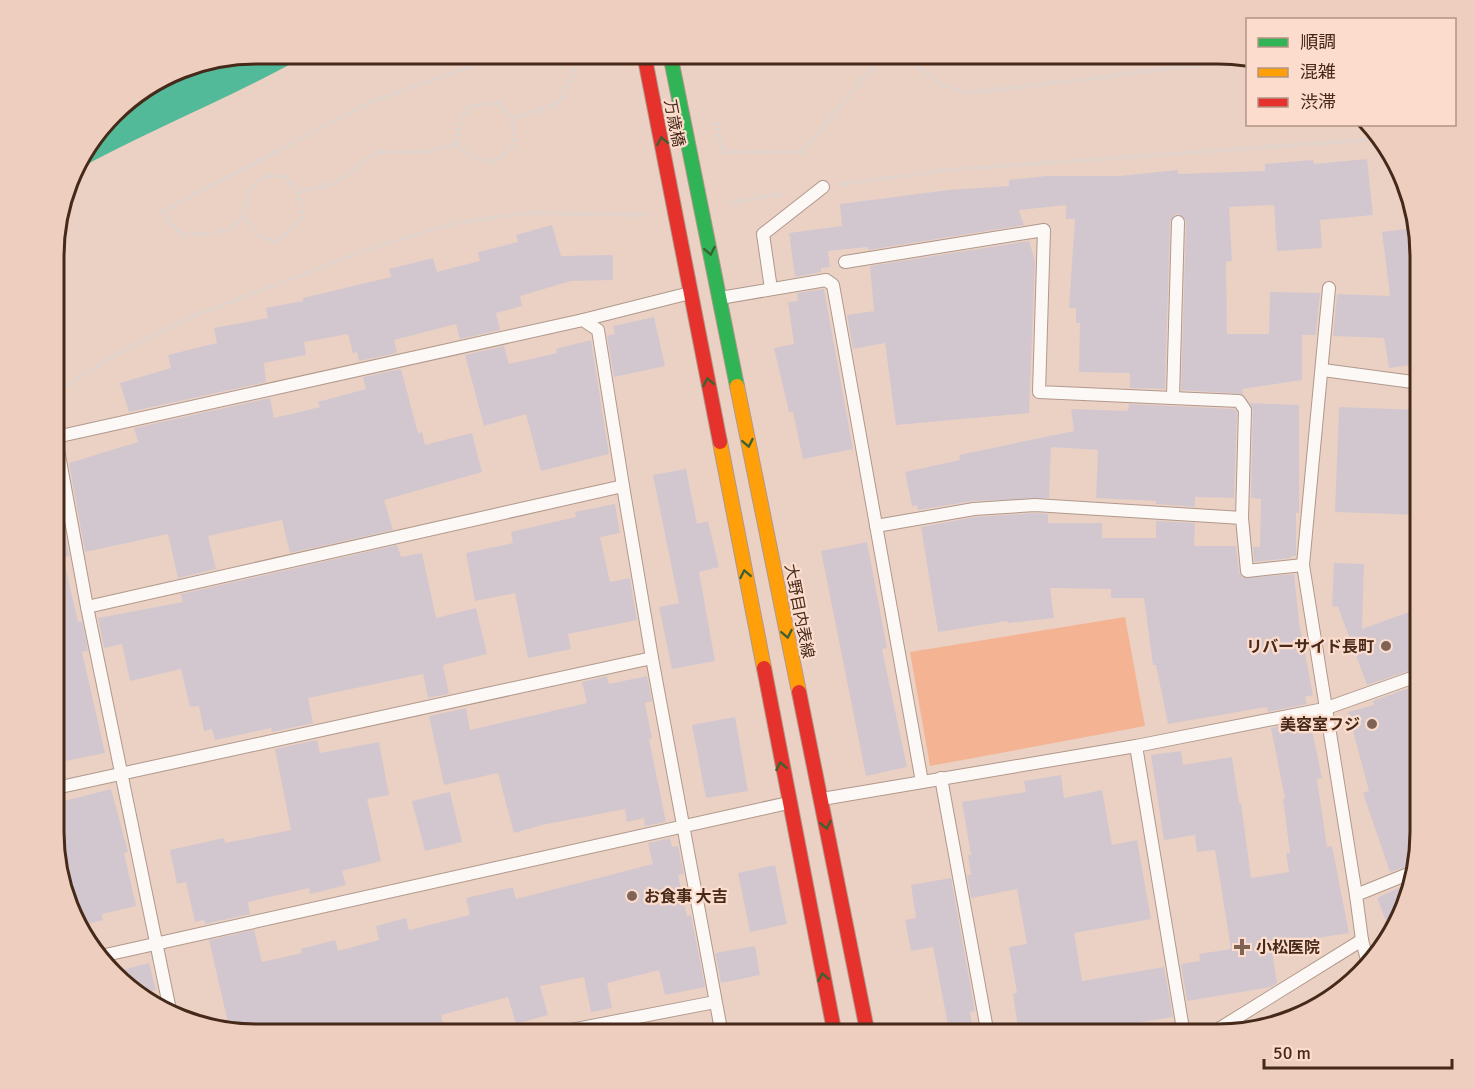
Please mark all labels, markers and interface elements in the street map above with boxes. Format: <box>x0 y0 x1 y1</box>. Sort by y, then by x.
legend <box>1246 18 1456 126</box>
text: 順調 <box>1300 31 1336 53</box>
text: 混雑 <box>1300 61 1336 83</box>
text: 渋滞 <box>1300 91 1336 113</box>
street label: 万歳橋 <box>660 98 688 149</box>
one-way arrow <box>656 136 669 146</box>
one-way arrow <box>703 246 716 256</box>
one-way arrow <box>702 378 715 388</box>
one-way arrow <box>741 437 754 447</box>
street label: 大野目内表線 <box>780 562 818 660</box>
one-way arrow <box>739 569 752 579</box>
one-way arrow <box>780 628 793 638</box>
place label: リバーサイド長町 <box>1246 637 1374 657</box>
marker: リバーサイド長町 <box>1379 639 1393 653</box>
place label: 美容室フジ <box>1280 715 1360 735</box>
marker: 美容室フジ <box>1365 717 1379 731</box>
one-way arrow <box>775 761 788 771</box>
one-way arrow <box>819 820 832 830</box>
place label: お食事 大吉 <box>644 887 728 907</box>
marker: お食事 大吉 <box>625 889 639 903</box>
marker: 小松医院 <box>1233 938 1251 956</box>
place label: 小松医院 <box>1256 938 1320 958</box>
one-way arrow <box>817 973 830 983</box>
scale bar <box>1264 1032 1452 1070</box>
text: 50 m <box>1273 1042 1311 1064</box>

